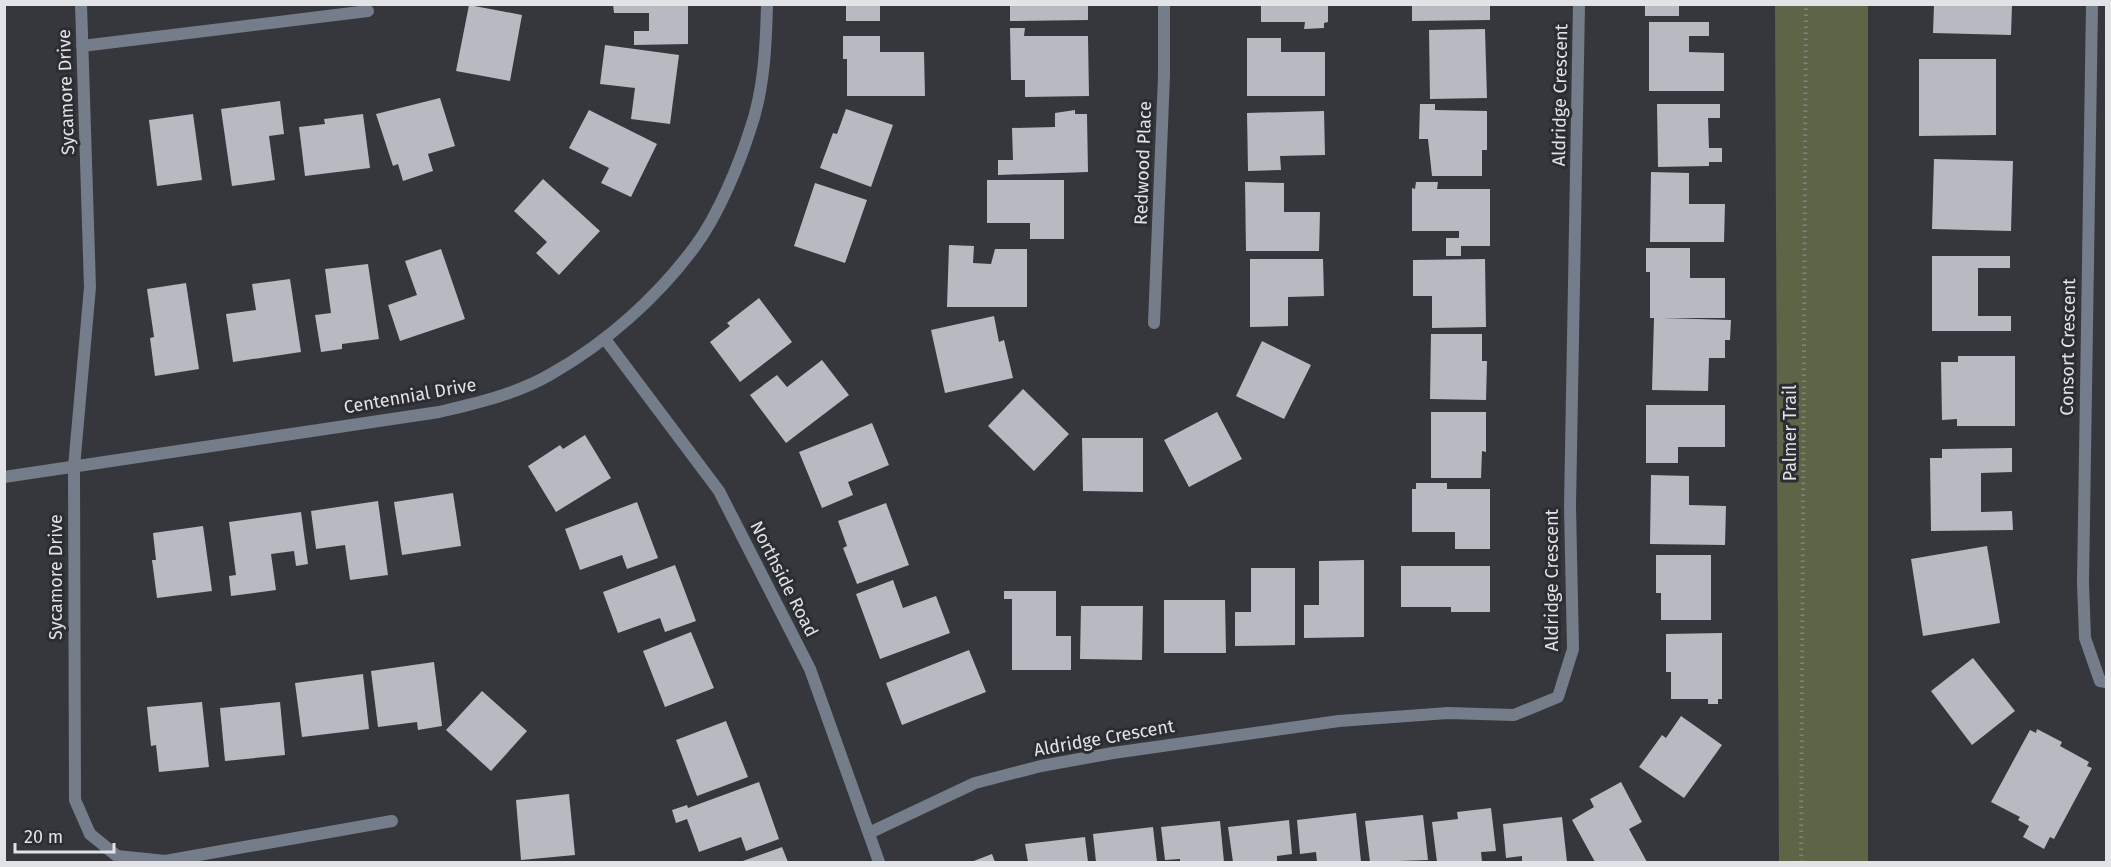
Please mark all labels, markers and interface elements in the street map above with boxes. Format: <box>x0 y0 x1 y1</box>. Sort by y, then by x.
street label: Aldridge Crescent <box>1548 23 1572 166</box>
street label: Sycamore Drive <box>53 29 79 155</box>
street label: Redwood Place <box>1130 101 1156 225</box>
street label: Consort Crescent <box>2056 278 2080 416</box>
street label: Centennial Drive <box>342 374 478 418</box>
street label: Palmer Trail <box>1779 385 1801 481</box>
street label: Aldridge Crescent <box>1541 508 1563 651</box>
street label: Sycamore Drive <box>45 514 67 640</box>
street label: Northside Road <box>745 517 823 641</box>
street label: Aldridge Crescent <box>1032 715 1176 761</box>
scale bar <box>15 816 114 854</box>
text: 20 m <box>24 826 63 848</box>

